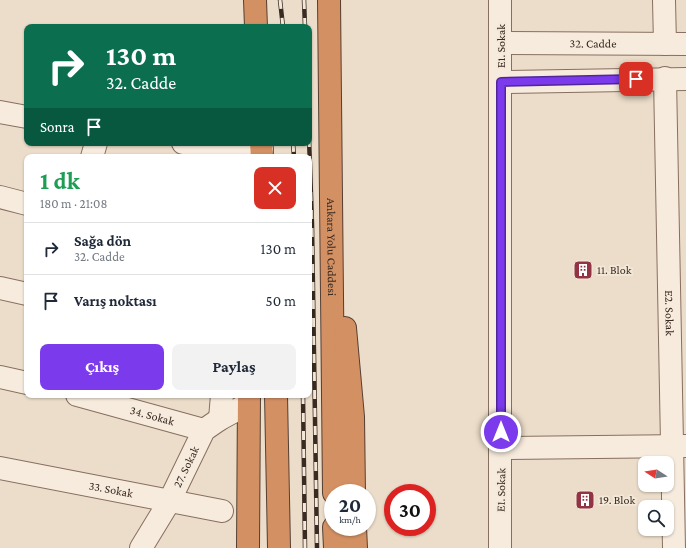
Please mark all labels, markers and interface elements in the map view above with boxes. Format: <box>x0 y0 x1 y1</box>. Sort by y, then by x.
street label: E1. Sokak <box>494 24 508 68</box>
street label: 32. Cadde <box>570 36 616 51</box>
icon: right <box>40 40 92 92</box>
text: 130 m <box>106 40 176 71</box>
pin <box>619 62 653 96</box>
icon: arrive <box>625 68 647 90</box>
text: 32. Cadde <box>106 73 176 93</box>
icon: arrive <box>83 116 105 138</box>
text: Sonra <box>40 119 75 135</box>
text: 1 dk <box>40 167 80 194</box>
button: close <box>254 167 296 209</box>
text: 180 m · 21:08 <box>40 196 107 211</box>
street label: Ankara Yolu Caddesi <box>324 198 339 296</box>
text: Sağa dön <box>74 233 131 249</box>
icon: right <box>40 238 62 260</box>
text: 130 m <box>261 241 296 257</box>
text: 32. Cadde <box>74 249 125 264</box>
building icon: 11. Blok <box>572 259 594 281</box>
place label: 11. Blok <box>597 263 632 277</box>
icon: arrive <box>40 290 62 312</box>
street label: E2. Sokak <box>662 290 677 336</box>
text: Varış noktası <box>74 293 157 309</box>
text: 50 m <box>266 293 296 309</box>
button: Çıkış <box>40 344 164 390</box>
button: Paylaş <box>172 344 296 390</box>
street label: 34. Sokak <box>128 403 176 429</box>
position arrow <box>480 411 522 453</box>
street label: 27. Sokak <box>170 444 202 490</box>
north arrow <box>638 456 674 492</box>
map controls <box>638 456 674 536</box>
street label: E1. Sokak <box>494 468 508 512</box>
street label: 33. Sokak <box>88 478 135 501</box>
speed limit sign: 30 <box>384 484 436 536</box>
building icon: 19. Blok <box>574 489 596 511</box>
place label: 19. Blok <box>599 493 635 507</box>
text: 20 <box>339 494 361 516</box>
button: search <box>638 500 674 536</box>
text: km/h <box>339 514 361 525</box>

